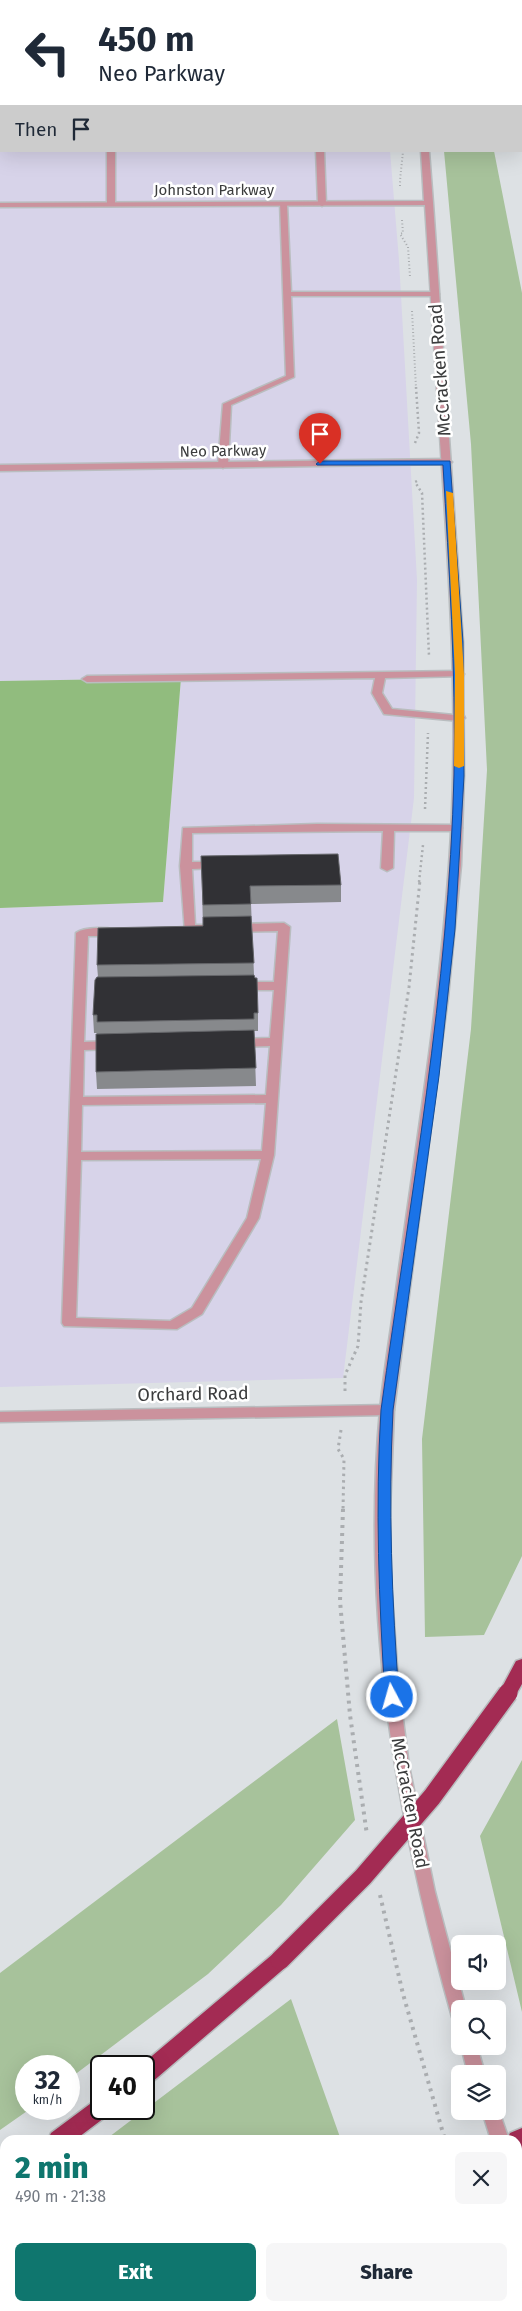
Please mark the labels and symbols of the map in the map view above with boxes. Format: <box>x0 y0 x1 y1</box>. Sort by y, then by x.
street label: Johnston Parkway <box>154 181 275 199</box>
street label: McCracken Road <box>424 303 456 437</box>
pin <box>299 413 341 464</box>
street label: Neo Parkway <box>180 441 267 461</box>
street label: Orchard Road <box>137 1382 249 1406</box>
position arrow <box>365 1670 417 1722</box>
street label: McCracken Road <box>387 1736 433 1870</box>
speed limit sign: 40 <box>90 2055 155 2120</box>

